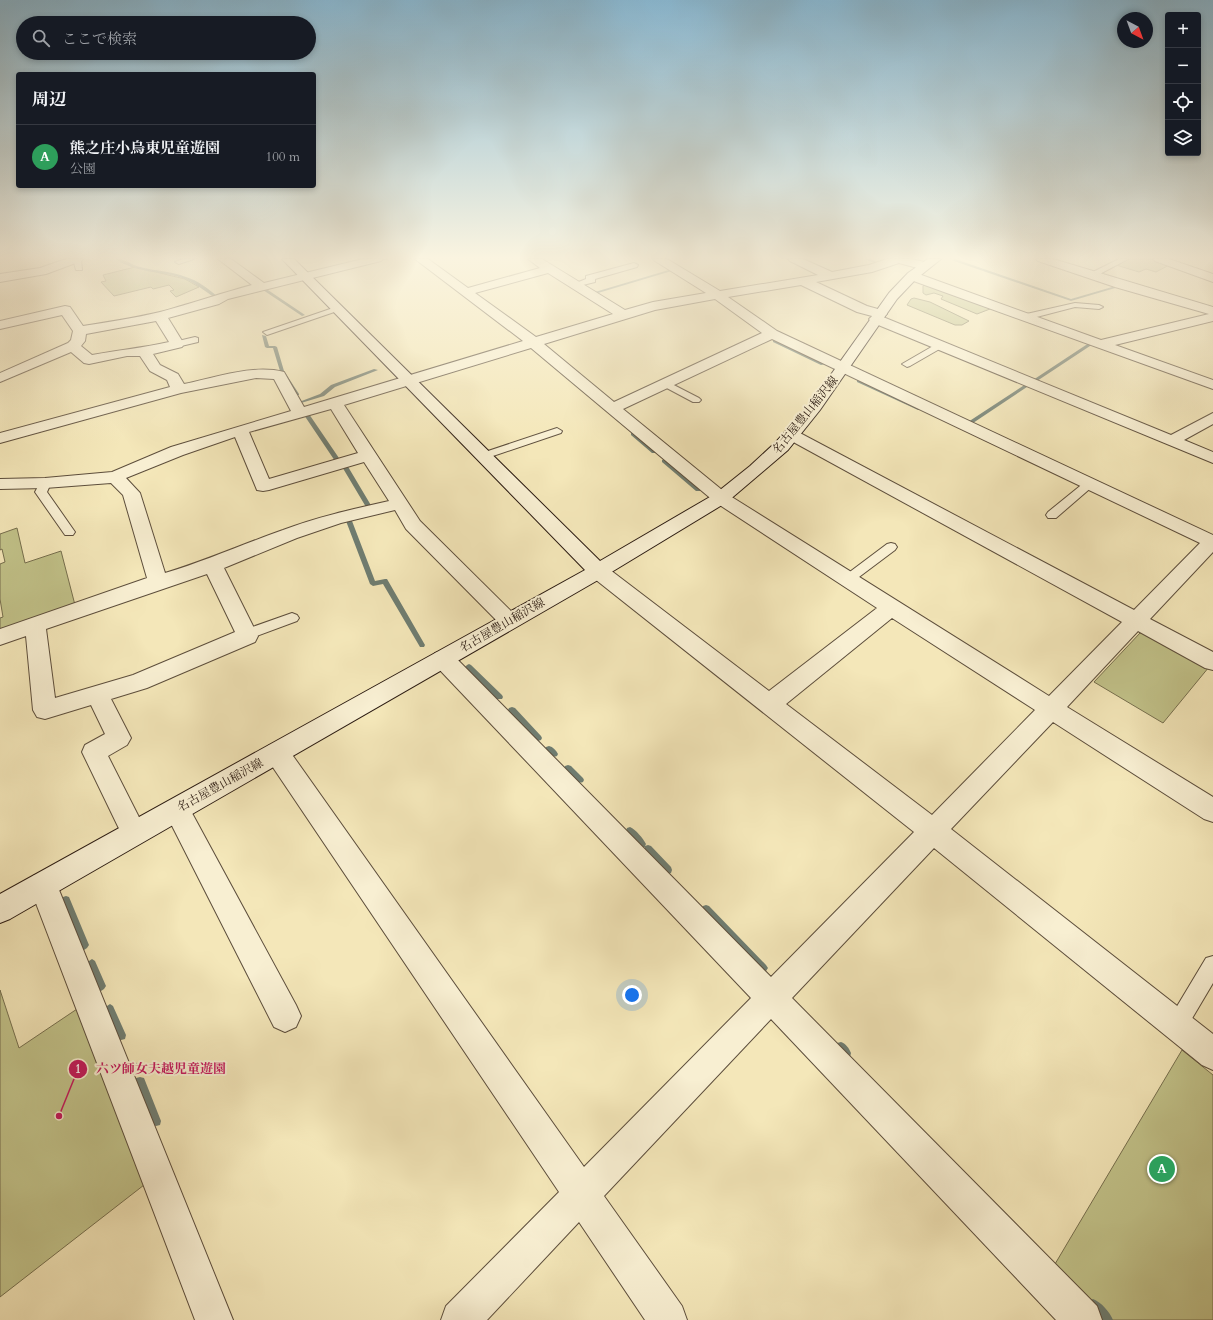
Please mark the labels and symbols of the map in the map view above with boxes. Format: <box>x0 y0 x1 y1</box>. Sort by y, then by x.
north arrow <box>1117 12 1153 48</box>
street label: 名古屋豊山稲沢線 <box>769 373 841 457</box>
street label: 名古屋豊山稲沢線 <box>456 594 548 656</box>
street label: 名古屋豊山稲沢線 <box>174 755 266 815</box>
your location <box>622 985 642 1005</box>
callout: 六ツ師女夫越児童遊園 <box>68 1056 234 1081</box>
text: 六ツ師女夫越児童遊園 <box>96 1060 226 1078</box>
text: 1 <box>75 1061 81 1077</box>
pin: A <box>1149 1154 1175 1184</box>

